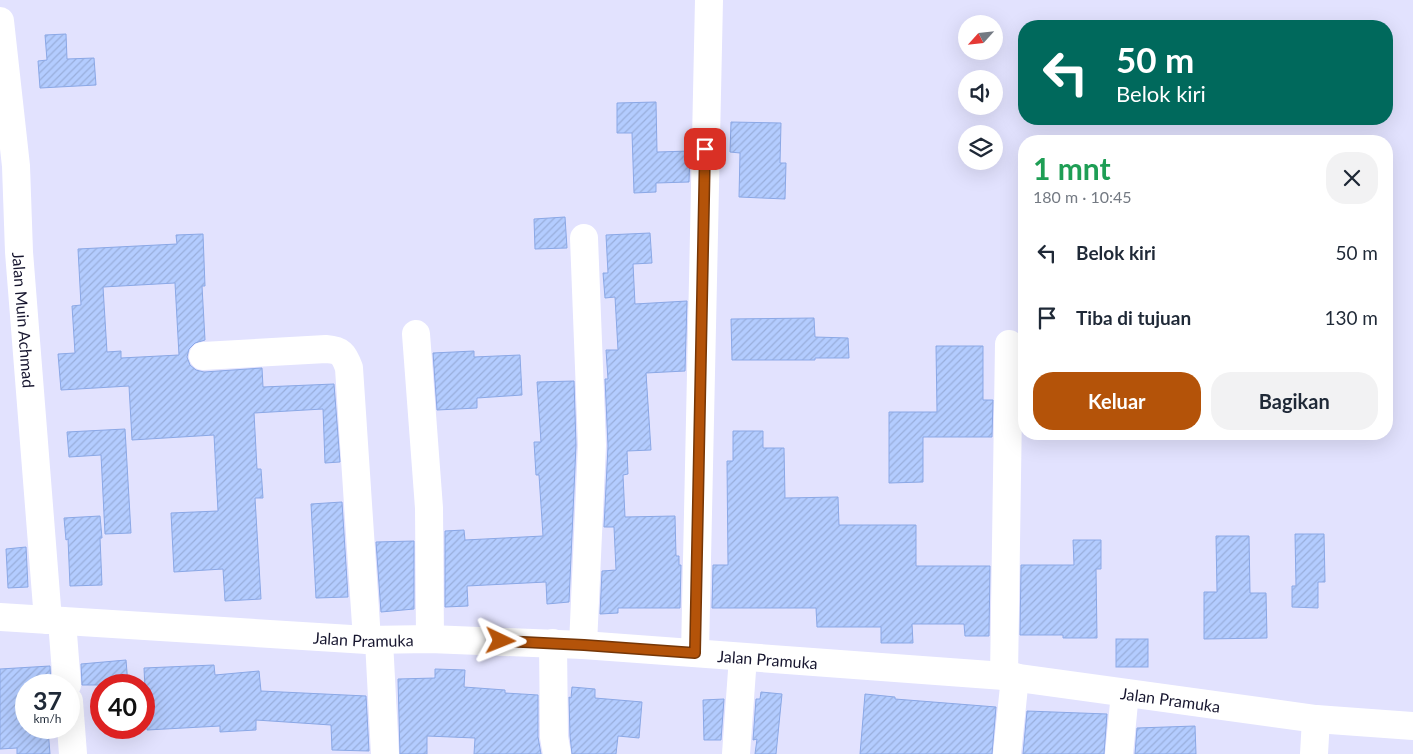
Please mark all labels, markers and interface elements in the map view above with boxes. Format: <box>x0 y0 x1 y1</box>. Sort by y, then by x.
north arrow <box>958 15 1002 60</box>
map controls <box>958 15 1003 170</box>
text: 50 m <box>1116 38 1194 80</box>
icon: left <box>1033 40 1098 105</box>
button: sound <box>958 70 1003 115</box>
text: Belok kiri <box>1116 80 1206 107</box>
button: layers <box>958 125 1003 170</box>
pin <box>684 128 726 170</box>
icon: arrive <box>691 135 719 163</box>
text: 1 mnt <box>1033 150 1111 186</box>
button: close <box>1326 152 1378 204</box>
text: 180 m · 10:45 <box>1033 187 1132 206</box>
icon: left <box>1033 239 1061 267</box>
text: Belok kiri <box>1076 241 1156 264</box>
text: 50 m <box>1335 241 1378 264</box>
street label: Jalan Muin Achmad <box>10 251 39 389</box>
icon: arrive <box>1033 304 1061 332</box>
text: Tiba di tujuan <box>1076 306 1191 329</box>
text: 130 m <box>1324 306 1378 329</box>
button: Keluar <box>1033 372 1201 430</box>
button: Bagikan <box>1211 372 1378 430</box>
position arrow <box>474 614 526 666</box>
street label: Jalan Pramuka <box>313 627 414 650</box>
street label: Jalan Pramuka <box>717 645 818 672</box>
speed limit sign: 40 <box>90 674 155 739</box>
street label: Jalan Pramuka <box>1119 683 1222 715</box>
text: 37 <box>33 685 62 715</box>
text: km/h <box>33 711 62 726</box>

